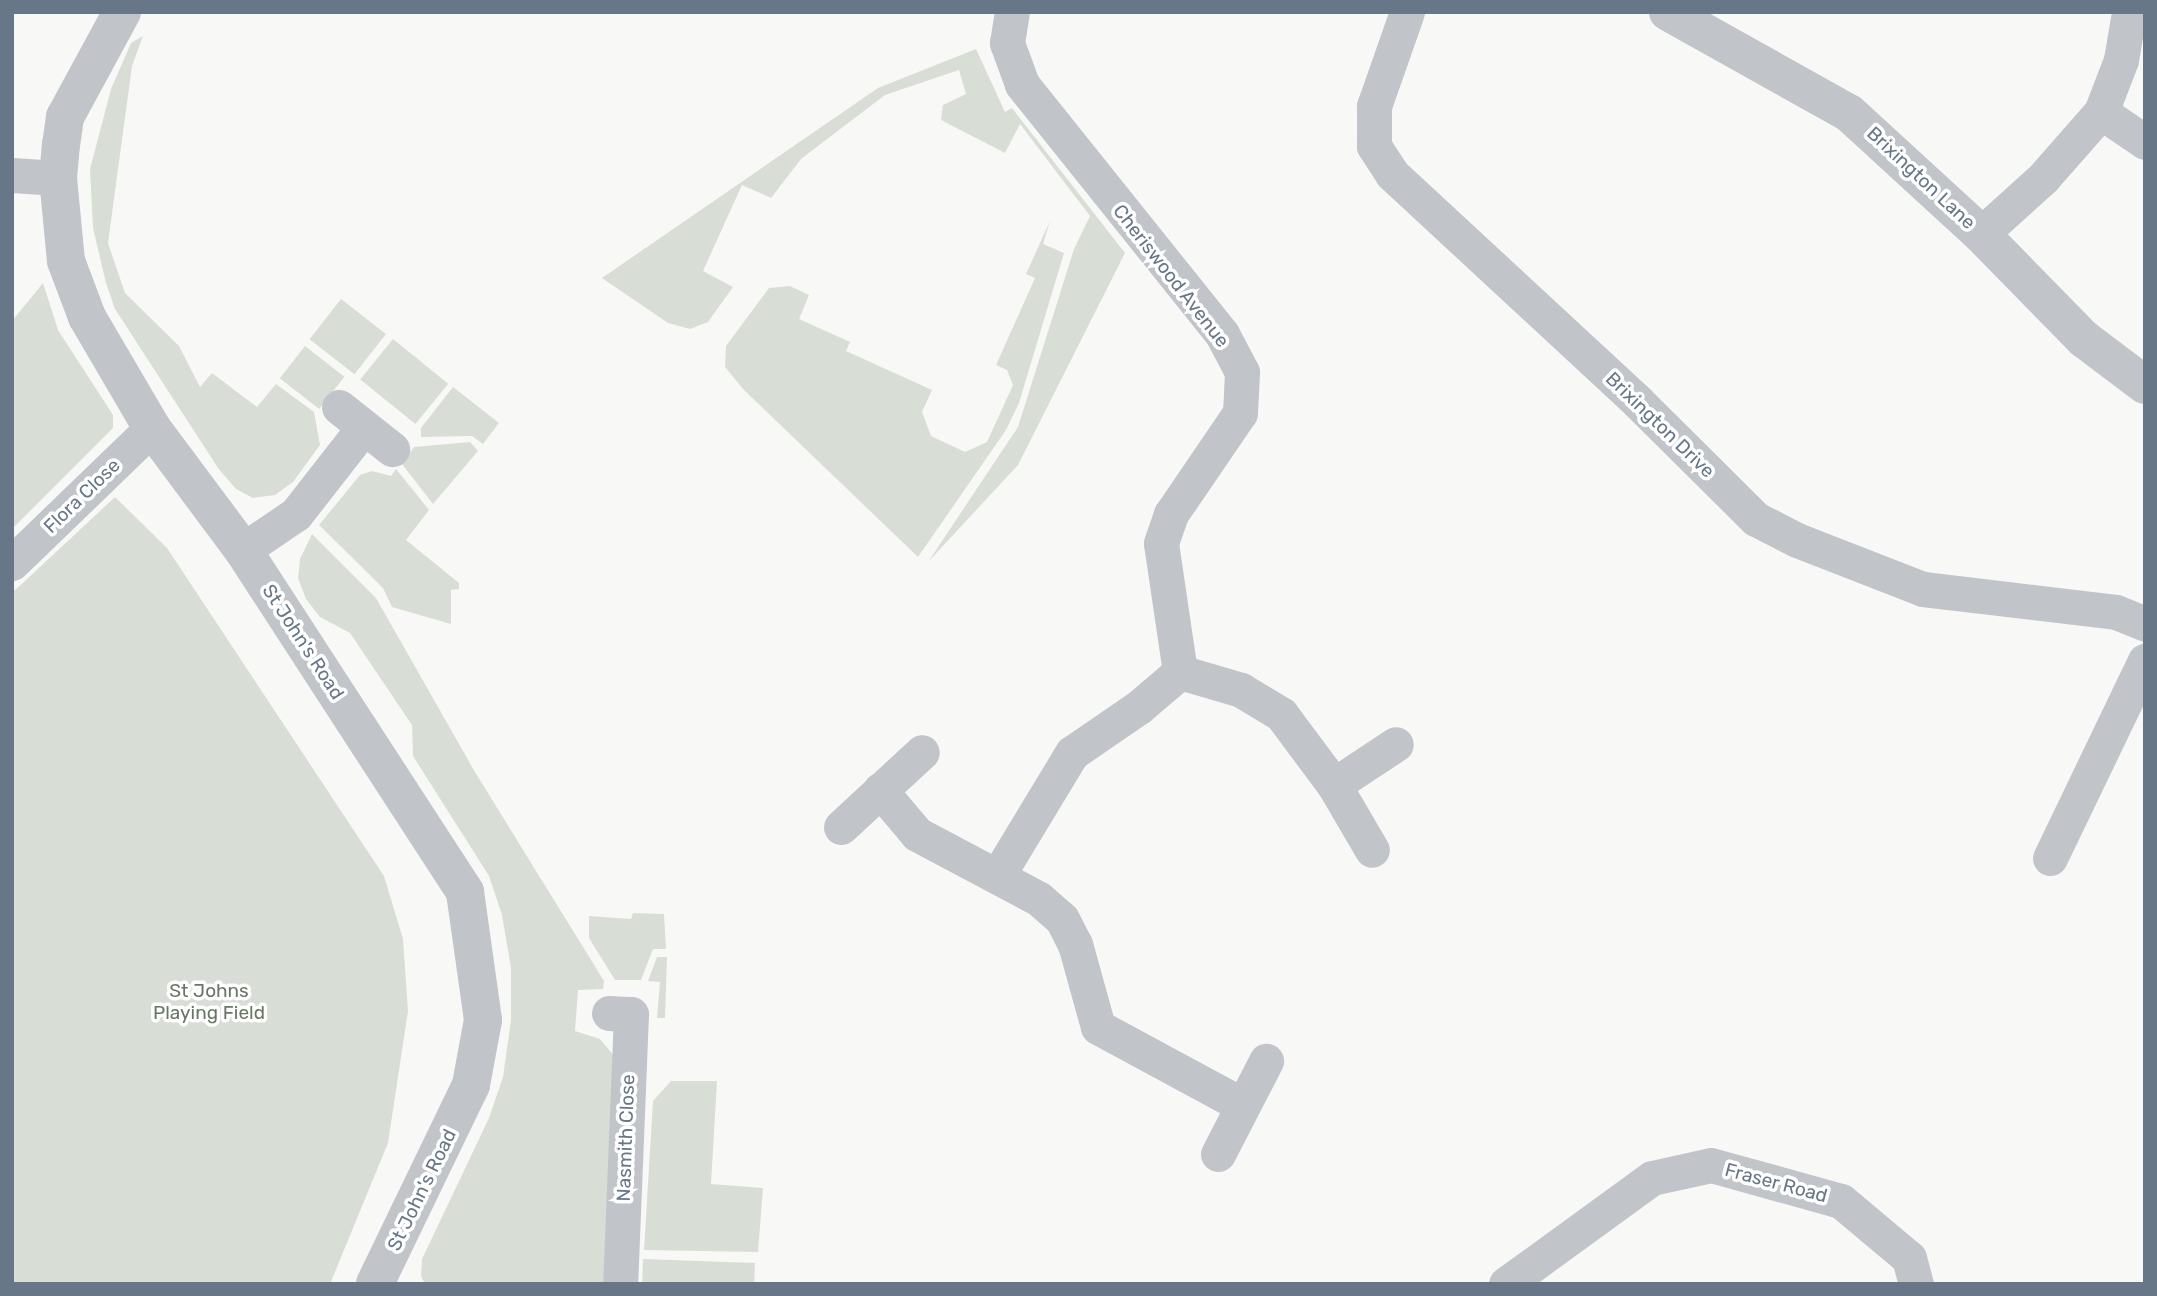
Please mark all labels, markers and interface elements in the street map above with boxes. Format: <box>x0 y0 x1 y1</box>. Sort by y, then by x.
street label: Brixington Lane <box>1862 122 1980 234</box>
street label: Cheriswood Avenue <box>1108 200 1234 352</box>
street label: Brixington Drive <box>1601 367 1719 483</box>
street label: Flora Close <box>39 454 125 538</box>
street label: St John's Road <box>257 580 349 704</box>
park label: St Johns Playing Field <box>153 980 265 1024</box>
street label: Nasmith Close <box>612 1074 640 1202</box>
street label: St John's Road <box>383 1125 461 1255</box>
street label: Fraser Road <box>1722 1158 1830 1208</box>

